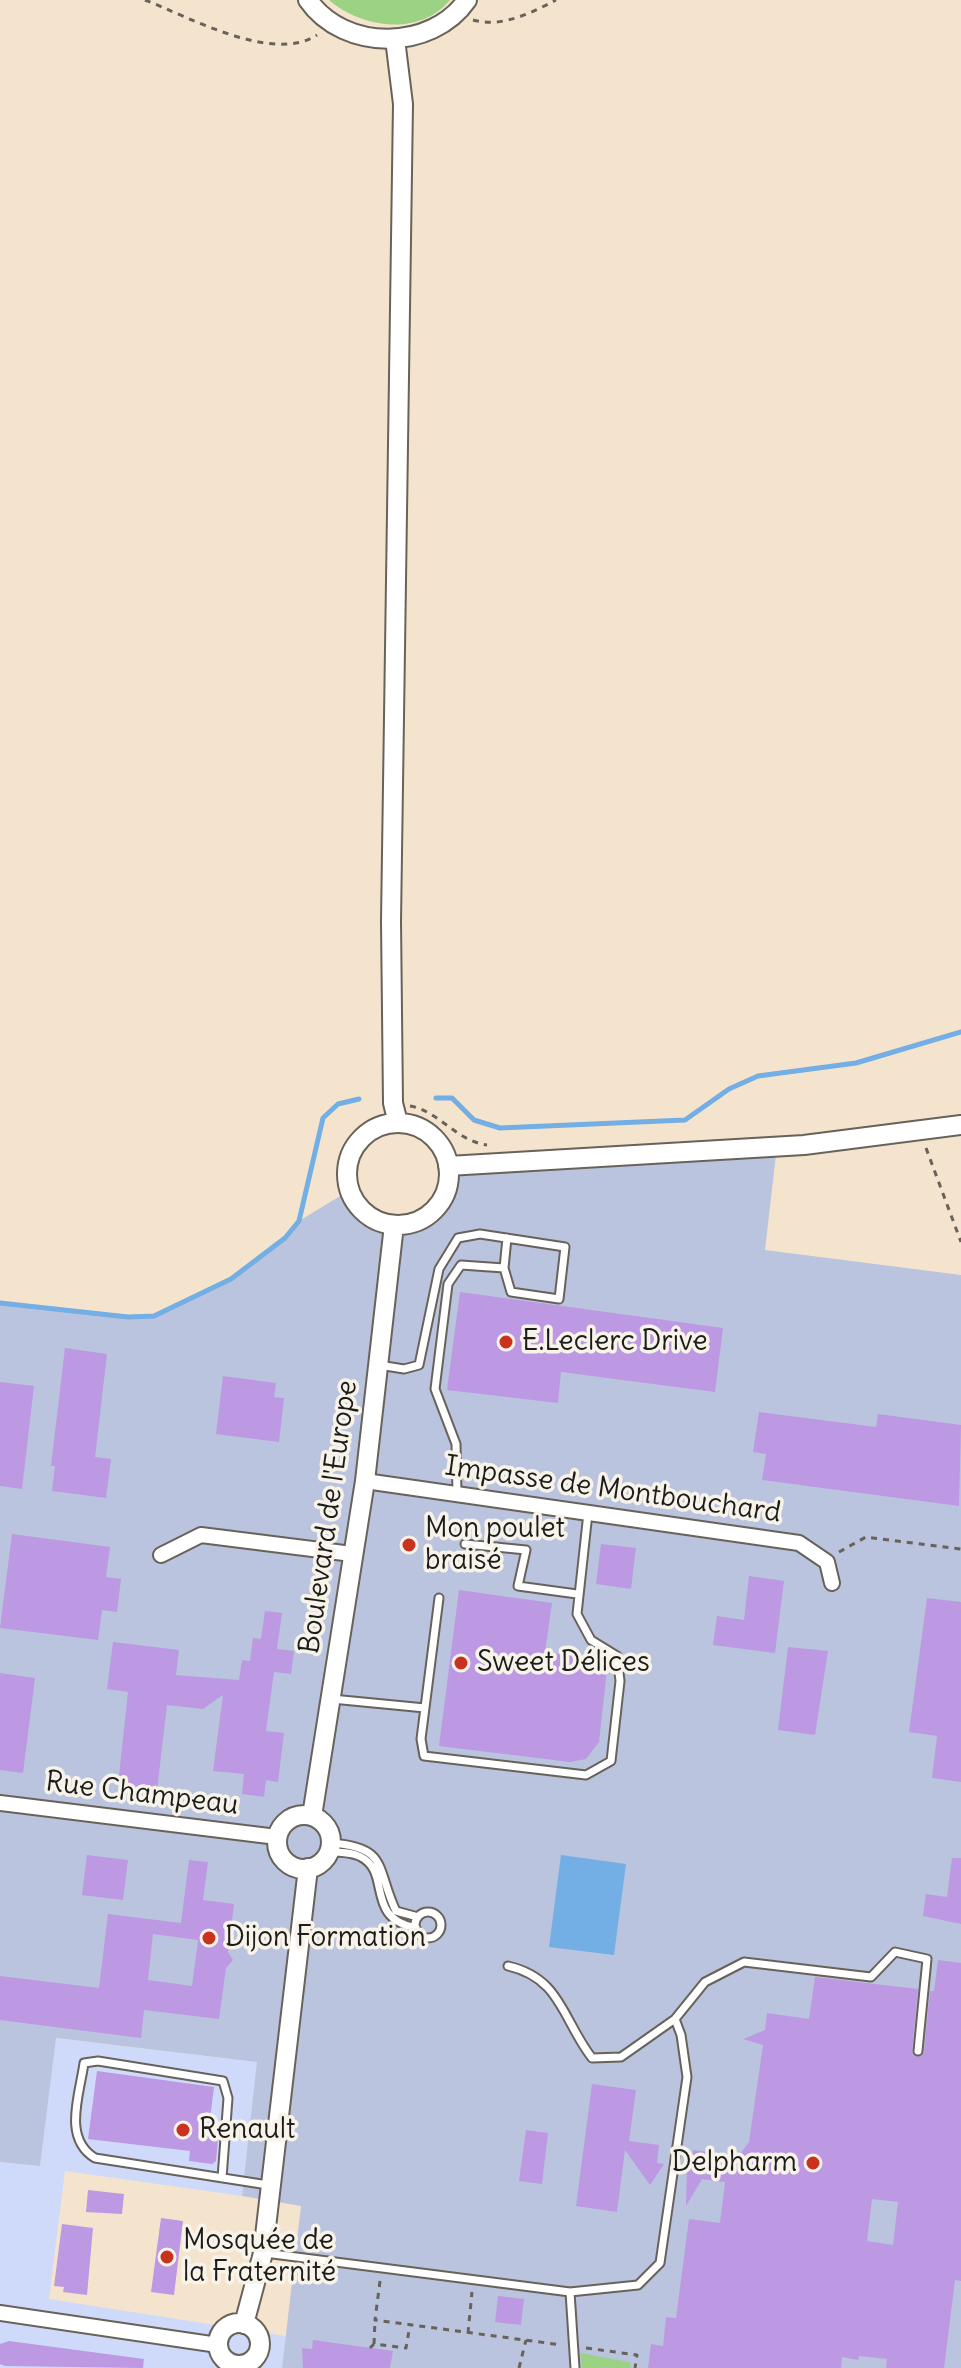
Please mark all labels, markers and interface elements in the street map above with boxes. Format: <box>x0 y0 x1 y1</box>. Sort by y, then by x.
place label: E.Leclerc Drive <box>522 1325 708 1359</box>
marker: E.Leclerc Drive <box>497 1333 515 1351</box>
street label: Boulevard de l'Europe <box>293 1378 365 1656</box>
street label: Impasse de Montbouchard <box>443 1450 783 1530</box>
place label: Mon poulet braisé <box>425 1512 565 1578</box>
marker: Mon poulet braisé <box>400 1536 418 1554</box>
place label: Sweet Délices <box>477 1646 650 1680</box>
marker: Sweet Délices <box>452 1654 470 1672</box>
street label: Rue Champeau <box>44 1766 240 1822</box>
place label: Dijon Formation <box>225 1921 426 1955</box>
marker: Dijon Formation <box>200 1929 218 1947</box>
place label: Renault <box>199 2113 295 2147</box>
marker: Renault <box>174 2121 192 2139</box>
place label: Delpharm <box>672 2146 797 2180</box>
marker: Delpharm <box>804 2154 822 2172</box>
place label: Mosquée de la Fraternité <box>183 2224 336 2290</box>
marker: Mosquée de la Fraternité <box>158 2248 176 2266</box>

